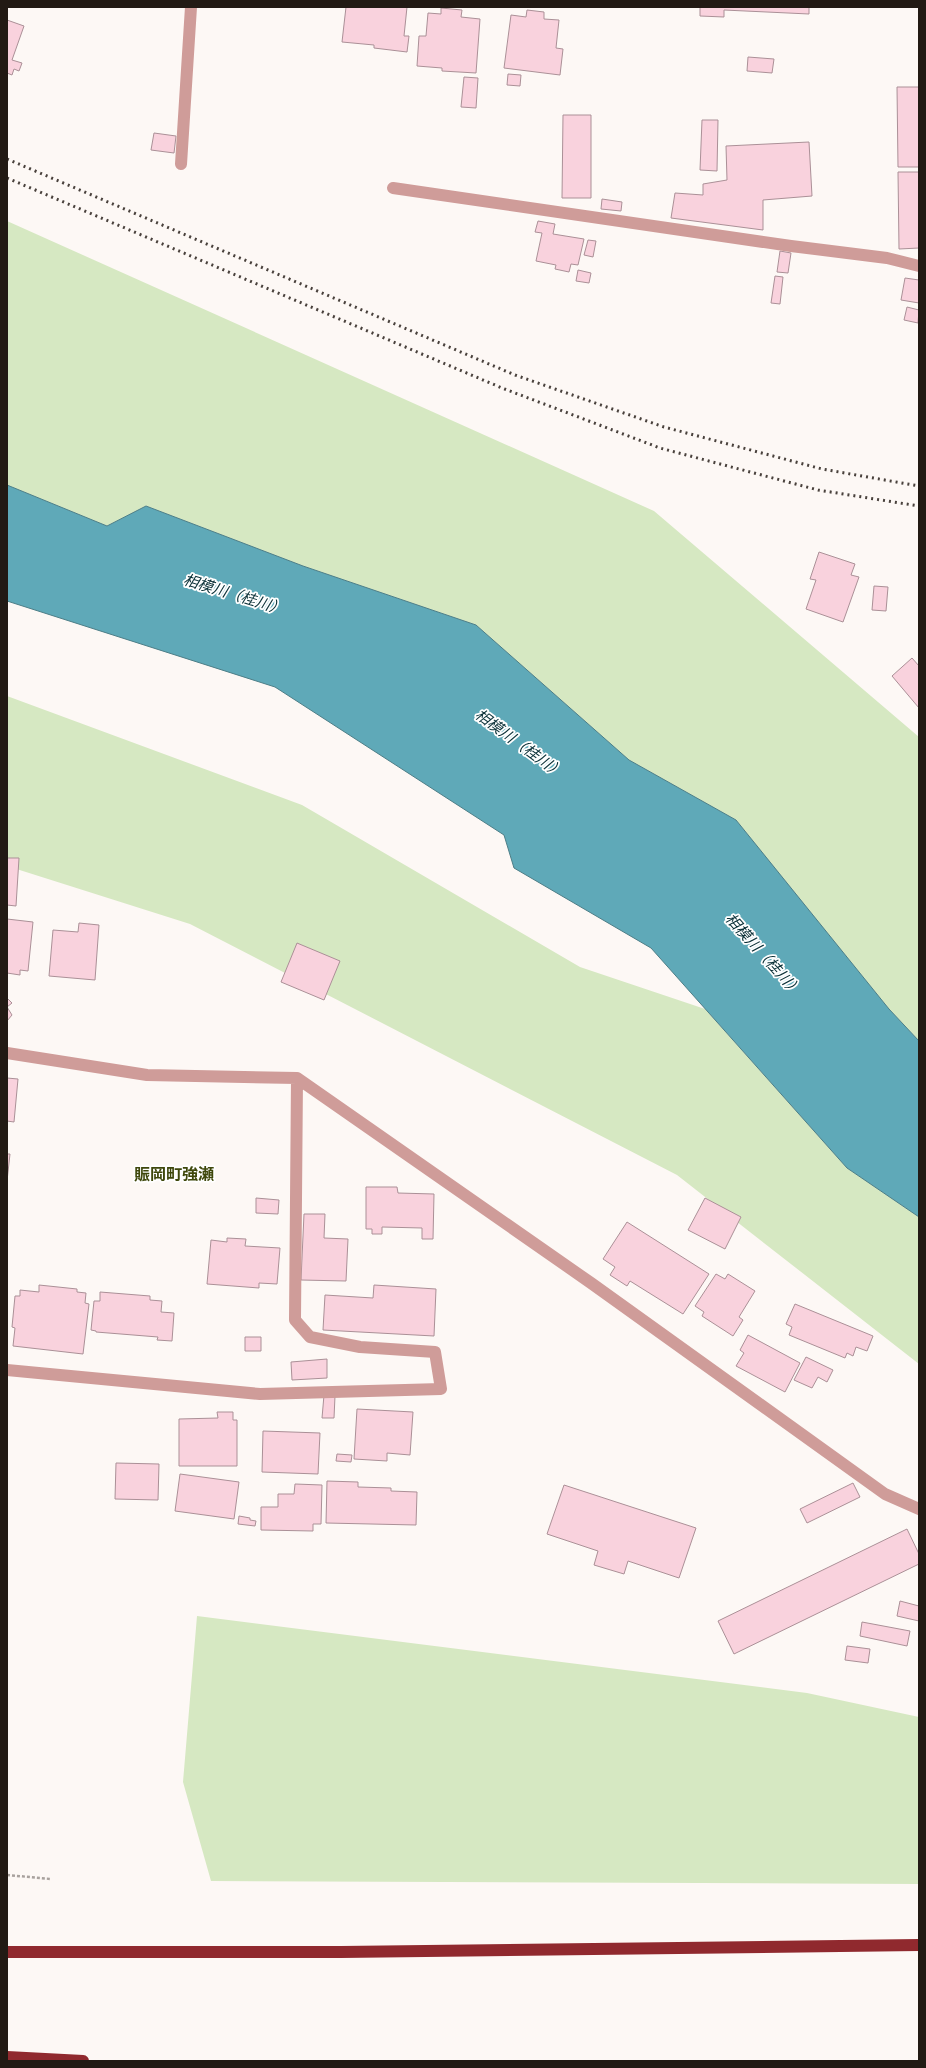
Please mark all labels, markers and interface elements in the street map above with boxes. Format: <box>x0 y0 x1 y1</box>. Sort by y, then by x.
water label: 相模川（桂川） <box>180 569 288 621</box>
water label: 相模川（桂川） <box>470 704 568 784</box>
water label: 相模川（桂川） <box>719 908 807 1002</box>
district label: 賑岡町強瀬 <box>134 1163 214 1187</box>

